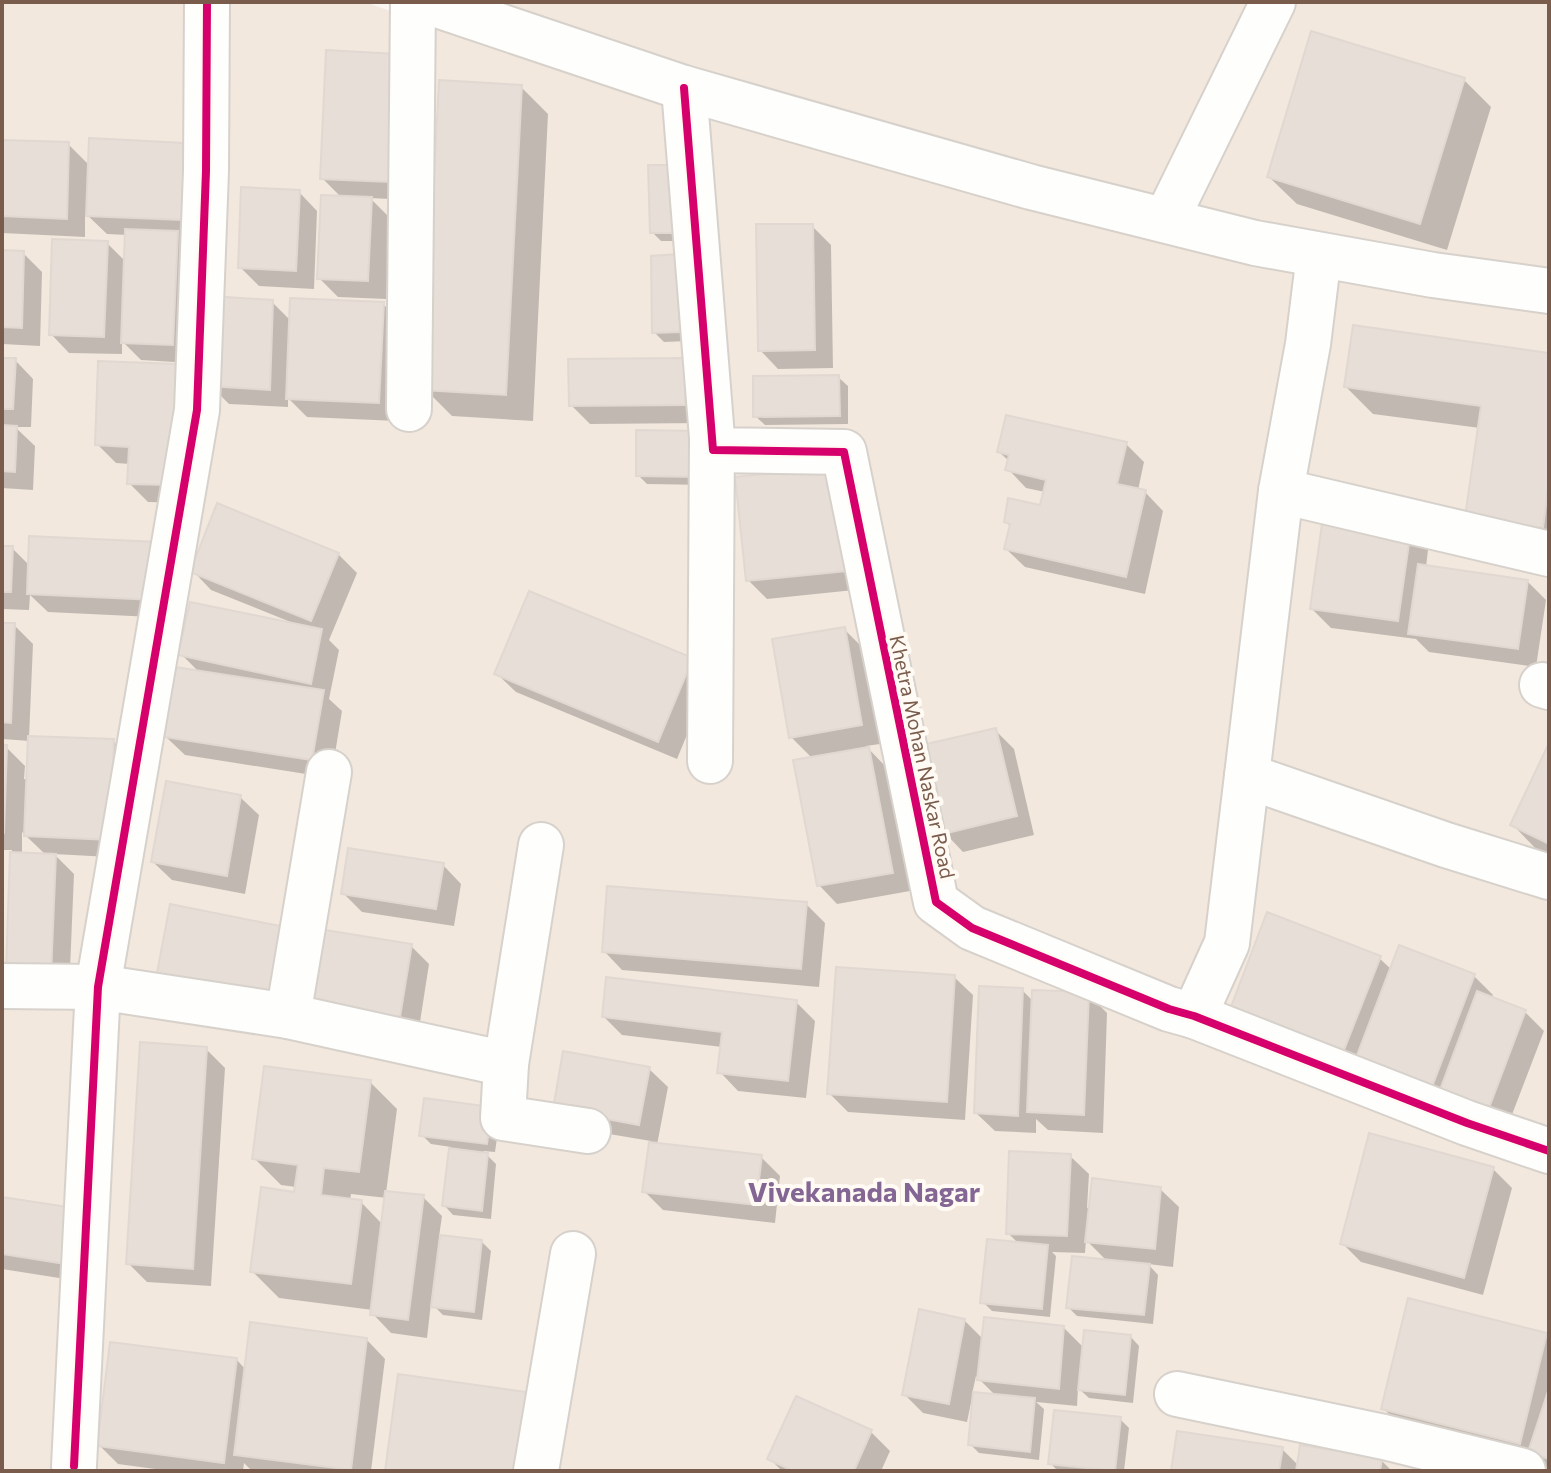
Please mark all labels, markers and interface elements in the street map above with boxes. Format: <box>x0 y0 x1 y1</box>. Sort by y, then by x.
street label: Khetra Mohan Naskar Road <box>885 633 961 881</box>
district label: Vivekanada Nagar <box>748 1174 981 1208</box>

